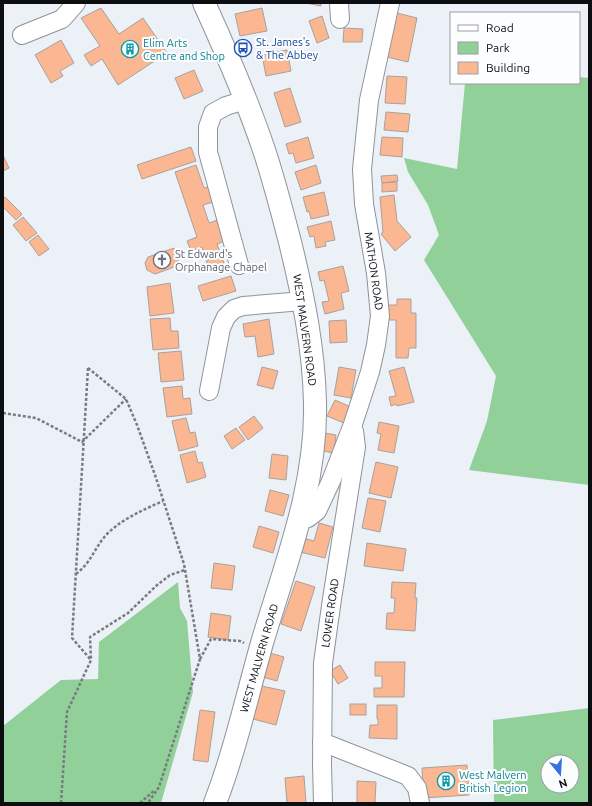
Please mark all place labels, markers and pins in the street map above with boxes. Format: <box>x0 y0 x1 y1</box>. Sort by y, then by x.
place label: St. James's & The Abbey <box>256 36 319 61</box>
place label: Elim Arts Centre and Shop <box>143 37 225 62</box>
bus stop icon: St. James's & The Abbey <box>233 38 253 58</box>
building icon: Elim Arts Centre and Shop <box>120 39 140 59</box>
place label: St Edward's Orphanage Chapel <box>175 248 267 273</box>
church icon: St Edward's Orphanage Chapel <box>152 250 172 270</box>
place label: West Malvern British Legion <box>459 769 527 794</box>
building icon: West Malvern British Legion <box>436 771 456 791</box>

